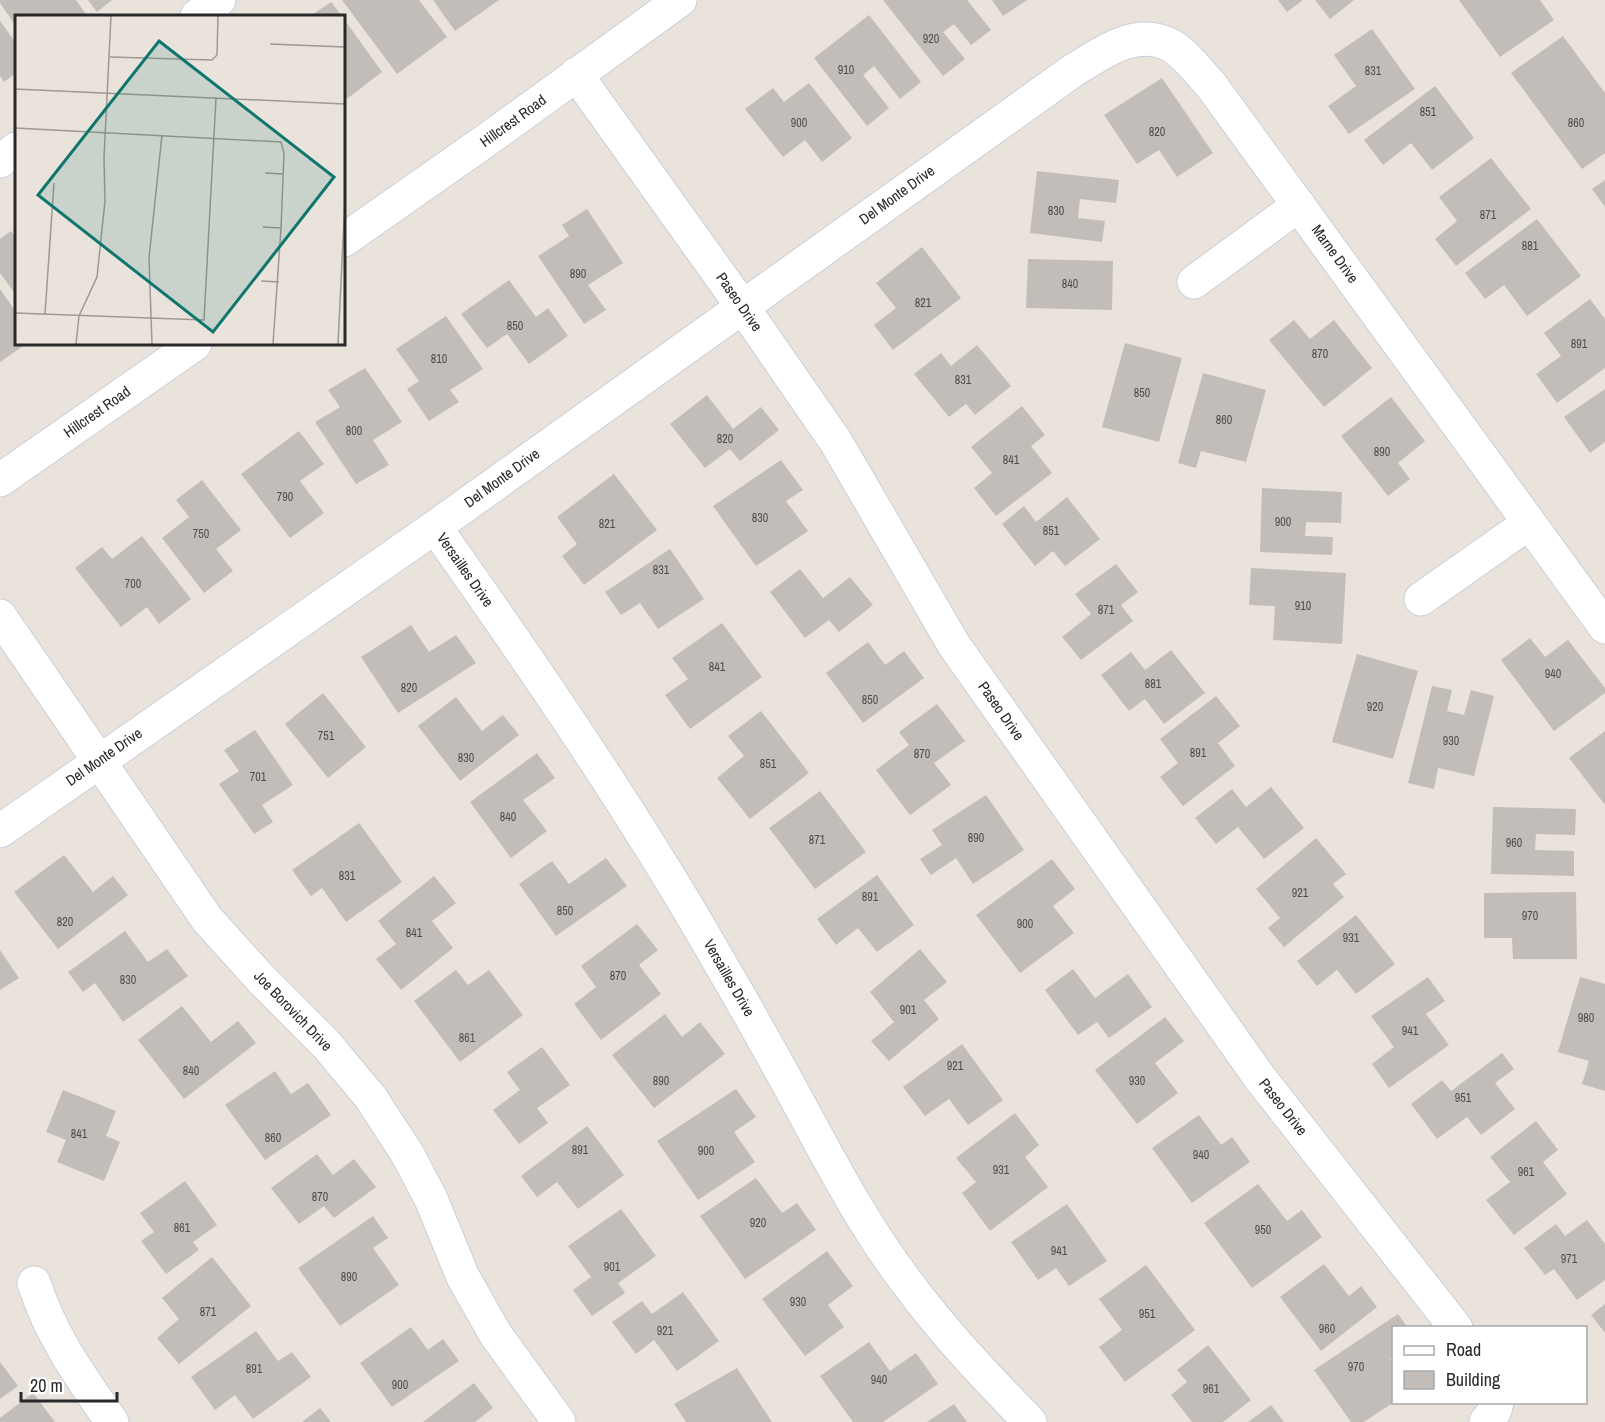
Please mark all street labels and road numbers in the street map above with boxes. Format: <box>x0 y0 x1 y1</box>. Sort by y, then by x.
street label: Hillcrest Road <box>475 89 550 152</box>
street label: Del Monte Drive <box>855 160 939 229</box>
street label: Marne Drive <box>1307 220 1364 287</box>
street label: Paseo Drive <box>711 268 768 336</box>
street label: Hillcrest Road <box>59 381 134 442</box>
street label: Del Monte Drive <box>460 443 544 512</box>
street label: Versailles Drive <box>432 528 499 611</box>
street label: Paseo Drive <box>973 677 1030 745</box>
street label: Del Monte Drive <box>61 722 146 791</box>
street label: Versailles Drive <box>699 935 760 1020</box>
street label: Joe Borovich Drive <box>249 966 337 1056</box>
street label: Paseo Drive <box>1254 1074 1313 1140</box>

